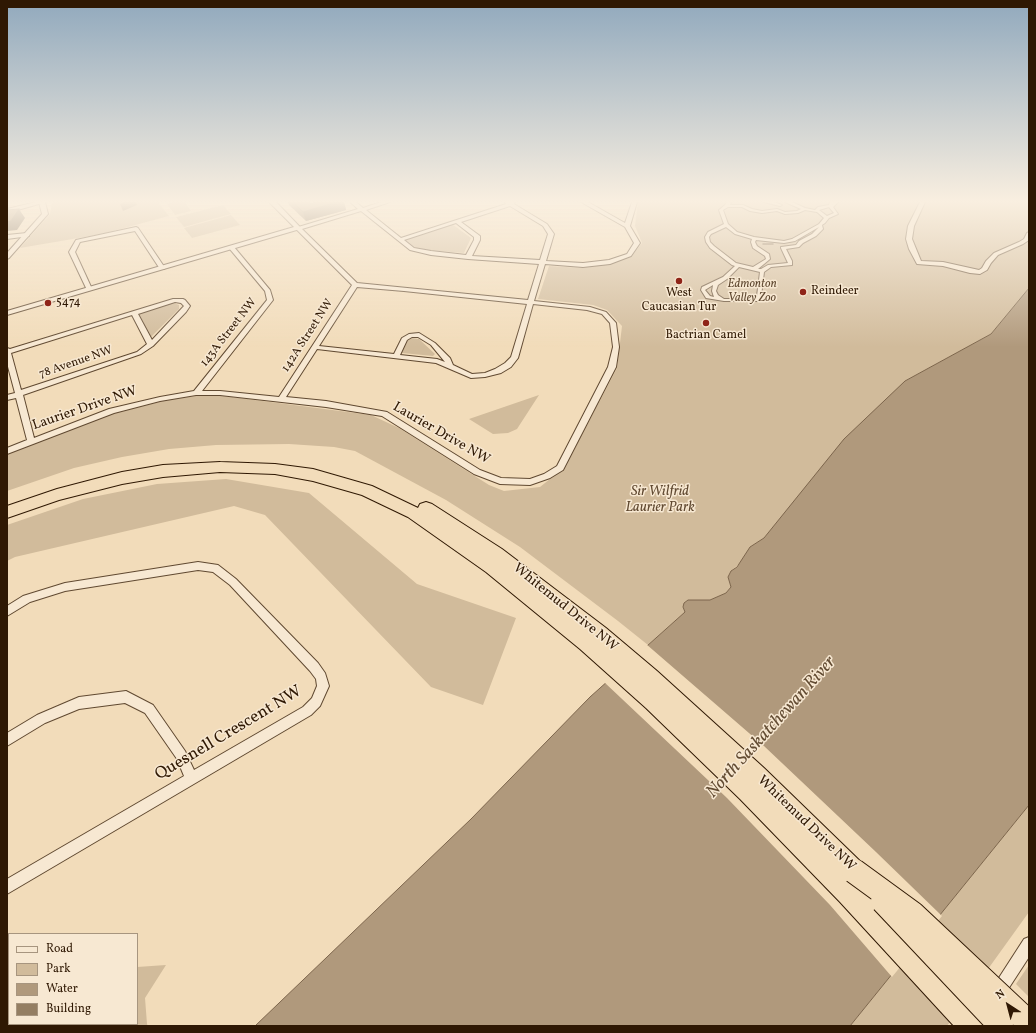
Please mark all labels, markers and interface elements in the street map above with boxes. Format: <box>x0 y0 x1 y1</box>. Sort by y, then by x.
marker: West Caucasian Tur <box>674 276 684 286</box>
park label: Edmonton Valley Zoo <box>727 278 777 306</box>
place label: Reindeer <box>811 285 859 299</box>
place label: West Caucasian Tur <box>642 287 716 315</box>
marker: Reindeer <box>798 287 808 297</box>
place label: 5474 <box>56 296 81 310</box>
street label: 143A Street NW <box>198 296 260 370</box>
street label: 142A Street NW <box>279 297 337 375</box>
marker: 5474 <box>43 298 53 308</box>
marker: Bactrian Camel <box>701 318 711 328</box>
place label: Bactrian Camel <box>666 329 746 343</box>
street label: 78 Avenue NW <box>37 344 115 382</box>
street label: Laurier Drive NW <box>30 383 140 435</box>
street label: Laurier Drive NW <box>389 399 493 469</box>
park label: Sir Wilfrid Laurier Park <box>625 484 695 516</box>
street label: Whitemud Drive NW <box>509 560 621 656</box>
water label: North Saskatchewan River <box>703 653 841 803</box>
street label: Quesnell Crescent NW <box>152 682 306 786</box>
street label: Whitemud Drive NW <box>753 773 859 875</box>
legend <box>8 933 138 1025</box>
text: Road <box>46 941 73 957</box>
text: Park <box>46 961 71 977</box>
text: Water <box>46 981 78 997</box>
north arrow <box>988 985 1028 1025</box>
text: N <box>993 986 1008 1003</box>
text: Building <box>46 1001 91 1017</box>

